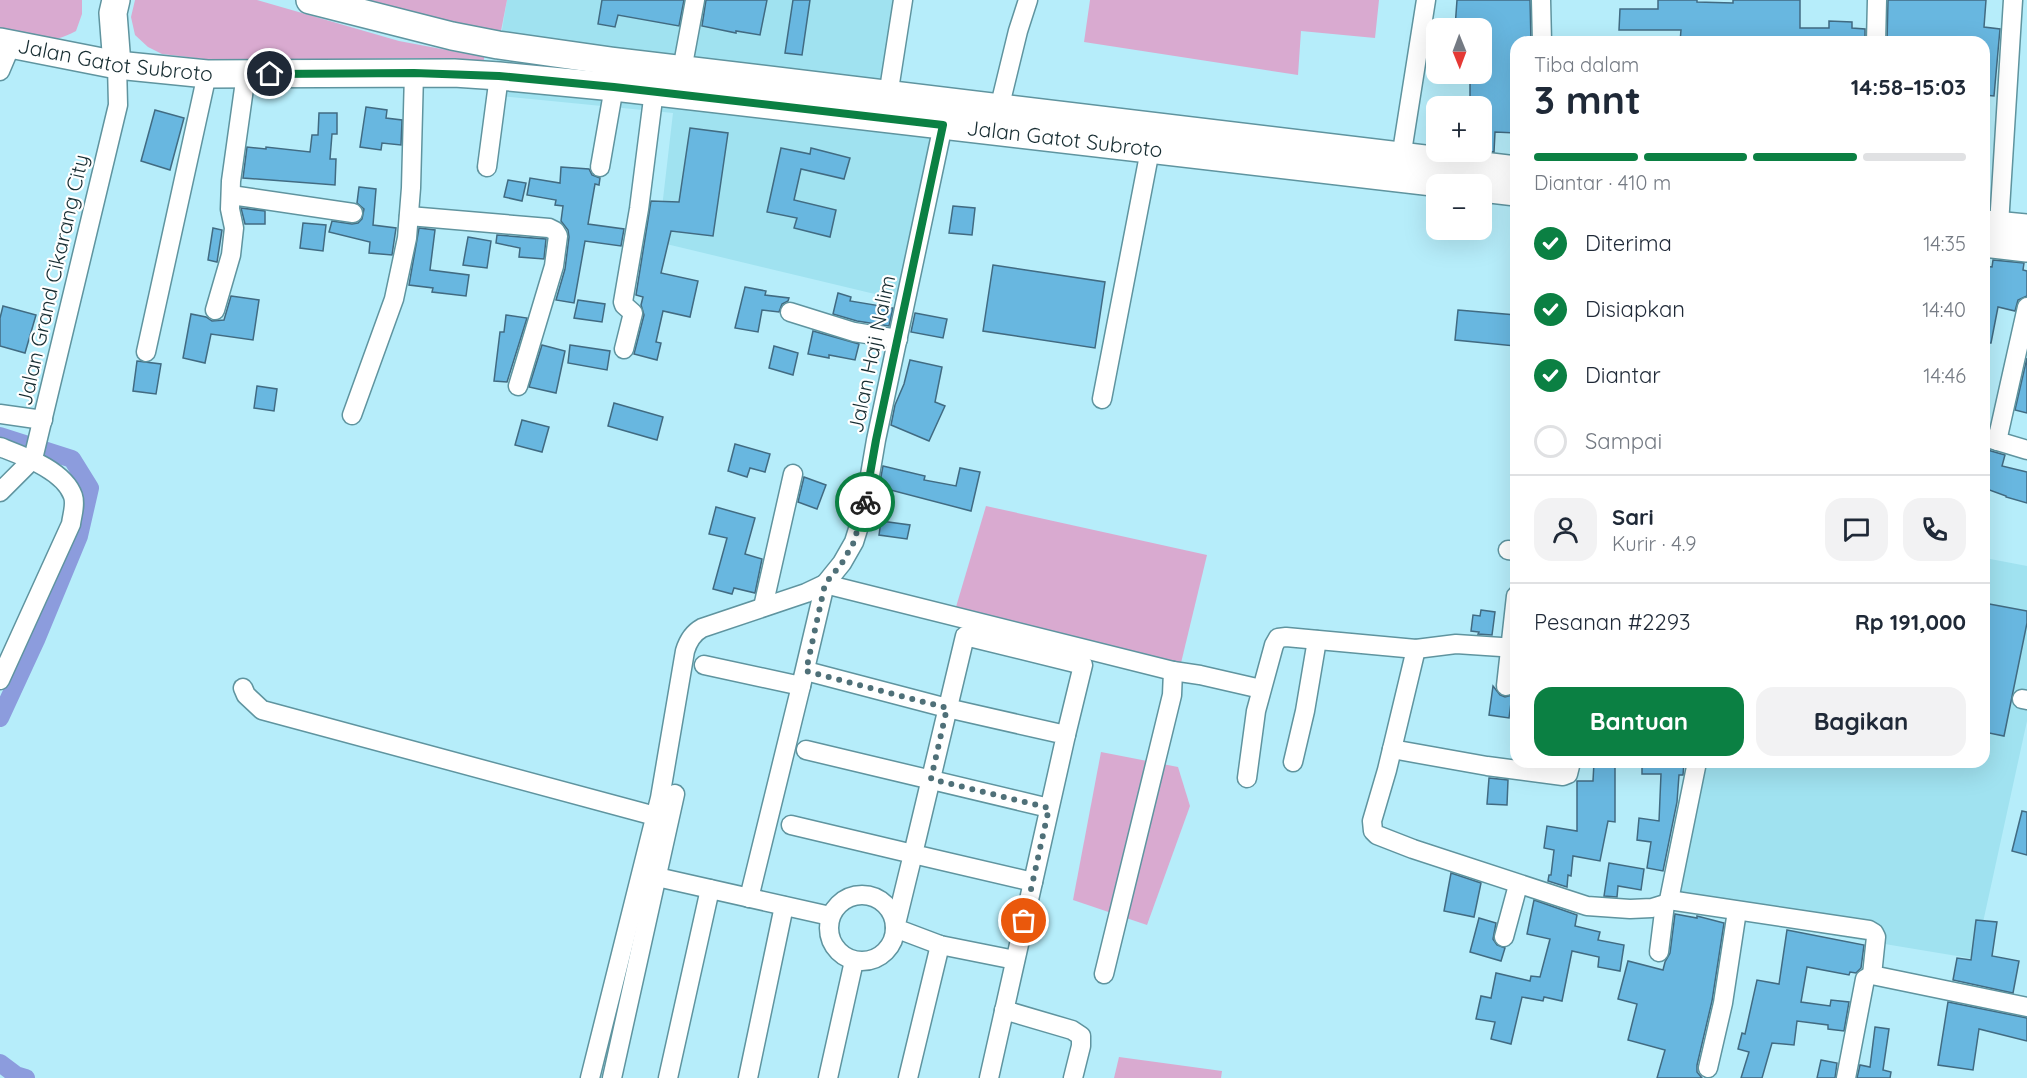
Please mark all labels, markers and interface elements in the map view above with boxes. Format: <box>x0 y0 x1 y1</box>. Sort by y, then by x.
north arrow <box>1426 18 1492 84</box>
map controls <box>1426 18 1492 240</box>
street label: Jalan Gatot Subroto <box>16 32 214 87</box>
pin <box>244 48 295 99</box>
text: Tiba dalam <box>1534 52 1639 77</box>
icon: home <box>253 57 286 90</box>
text: 14:58–15:03 <box>1851 73 1966 101</box>
text: 3 mnt <box>1534 75 1641 124</box>
button: + <box>1426 96 1492 162</box>
street label: Jalan Gatot Subroto <box>965 114 1164 163</box>
street label: Jalan Grand Cikarang City <box>10 152 94 408</box>
text: Diantar · 410 m <box>1534 170 1671 195</box>
button: − <box>1426 174 1492 240</box>
icon: check <box>1534 227 1567 260</box>
text: Diterima <box>1585 229 1672 257</box>
text: 14:35 <box>1923 231 1966 256</box>
street label: Jalan Haji Nalim <box>842 273 900 435</box>
icon: check <box>1534 293 1567 326</box>
text: Disiapkan <box>1585 295 1685 323</box>
text: 14:40 <box>1922 297 1966 322</box>
icon: check <box>1534 359 1567 392</box>
text: Diantar <box>1585 361 1661 389</box>
text: 14:46 <box>1923 363 1966 388</box>
text: Sampai <box>1585 427 1662 455</box>
courier <box>835 472 895 532</box>
icon: bike <box>849 486 882 519</box>
button: person <box>1534 498 1597 561</box>
button: chat <box>1825 498 1888 561</box>
button: phone <box>1903 498 1966 561</box>
text: Sari <box>1612 503 1654 531</box>
text: Kurir · 4.9 <box>1612 531 1696 556</box>
text: Pesanan #2293 <box>1534 608 1691 636</box>
text: Rp 191,000 <box>1855 608 1966 636</box>
button: Bantuan <box>1534 687 1744 756</box>
button: Bagikan <box>1756 687 1966 756</box>
pin <box>998 895 1049 946</box>
icon: bag <box>1007 904 1040 937</box>

